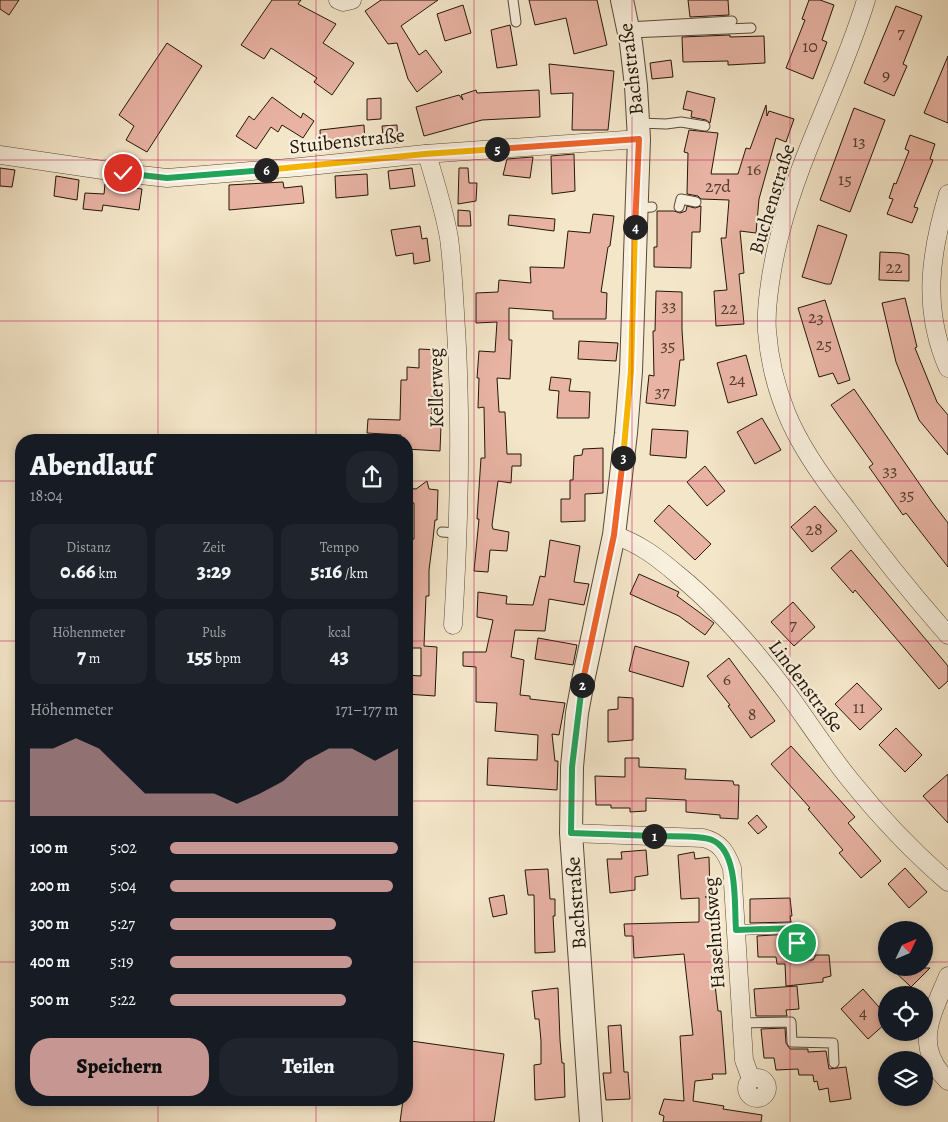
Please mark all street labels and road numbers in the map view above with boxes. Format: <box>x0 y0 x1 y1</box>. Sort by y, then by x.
street label: Bachstraße <box>612 21 650 117</box>
street label: Stuibenstraße <box>288 122 406 160</box>
street label: Buchenstraße <box>742 140 802 257</box>
street label: Kellerweg <box>422 348 450 428</box>
street label: Lindenstraße <box>762 634 850 738</box>
street label: Bachstraße <box>559 856 593 950</box>
street label: Haselnußweg <box>697 876 731 990</box>

